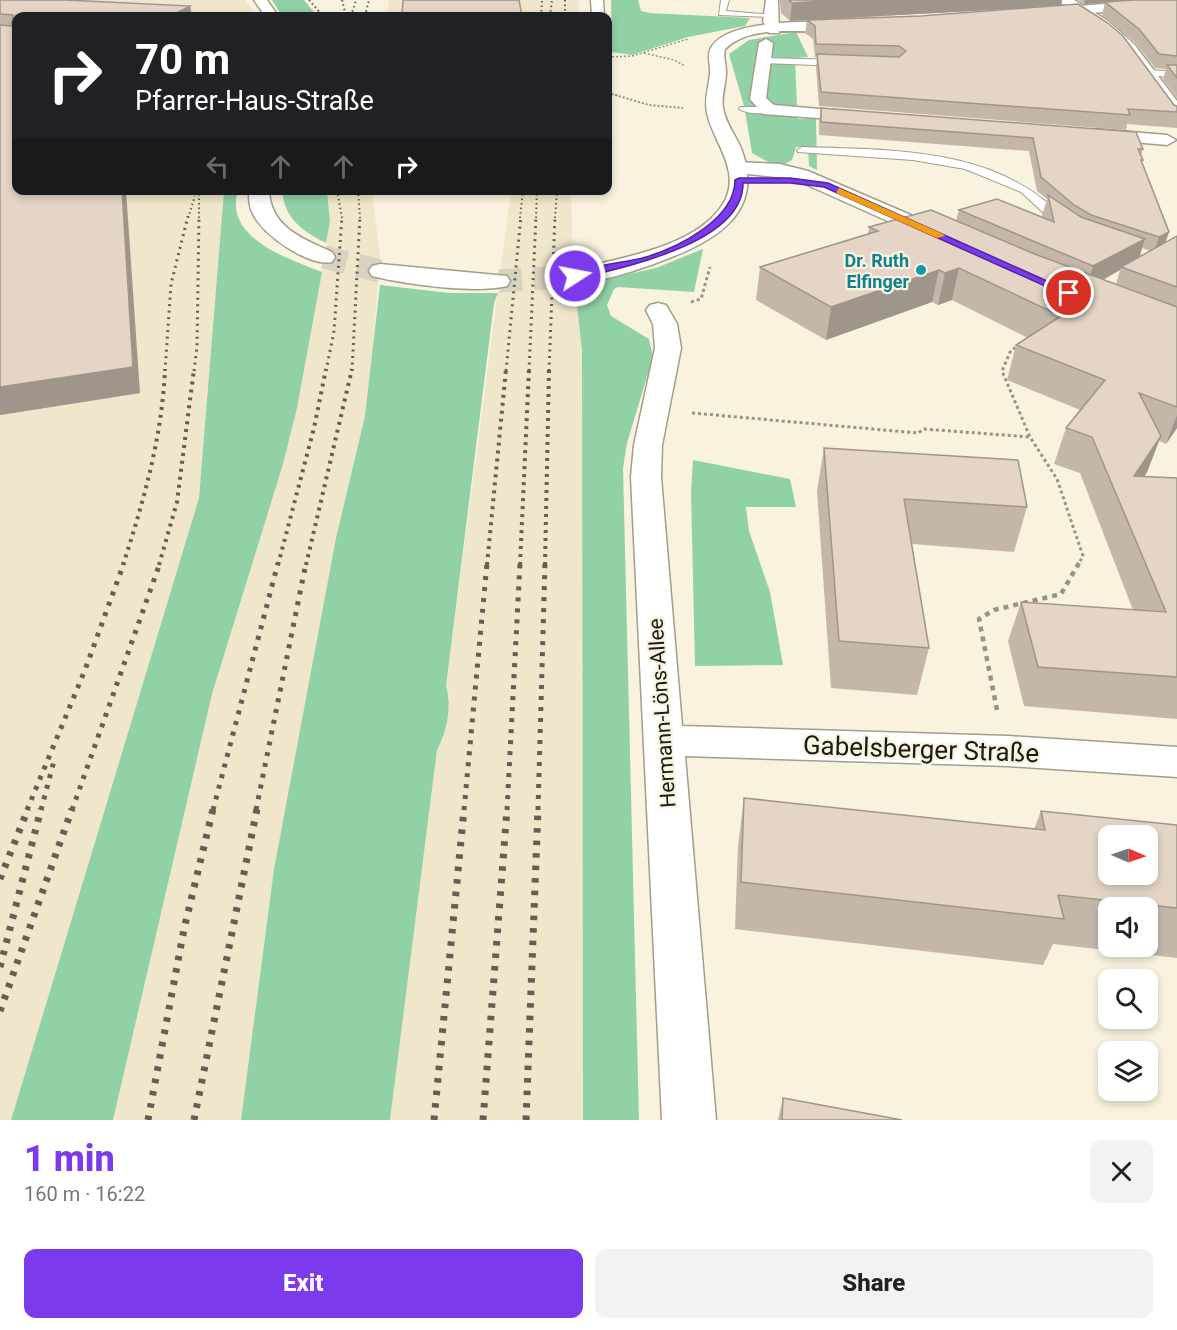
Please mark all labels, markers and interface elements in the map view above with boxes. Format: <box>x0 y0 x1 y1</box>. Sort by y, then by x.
text: 70 m <box>135 35 230 84</box>
icon: right <box>36 36 114 114</box>
text: Pfarrer-Haus-Straße <box>135 85 374 117</box>
icon: left <box>201 150 234 183</box>
icon: ahead <box>264 150 297 183</box>
icon: ahead <box>327 150 360 183</box>
icon: right <box>390 150 423 183</box>
position arrow <box>543 244 607 308</box>
place label: Dr. Ruth Elfinger <box>845 250 909 292</box>
marker: Dr. Ruth Elfinger <box>914 263 928 277</box>
pin <box>1043 267 1094 318</box>
icon: arrive <box>1052 276 1085 309</box>
street label: Hermann-Löns-Allee <box>643 618 681 808</box>
street label: Gabelsberger Straße <box>802 730 1040 768</box>
north arrow <box>1098 825 1158 885</box>
map controls <box>1098 825 1158 1101</box>
button: sound <box>1098 897 1158 957</box>
button: search <box>1098 969 1158 1029</box>
button: layers <box>1098 1041 1158 1101</box>
text: 1 min <box>24 1138 115 1180</box>
button: close <box>1090 1140 1153 1203</box>
text: 160 m · 16:22 <box>24 1182 145 1206</box>
button: Exit <box>24 1249 583 1318</box>
button: Share <box>595 1249 1153 1318</box>

